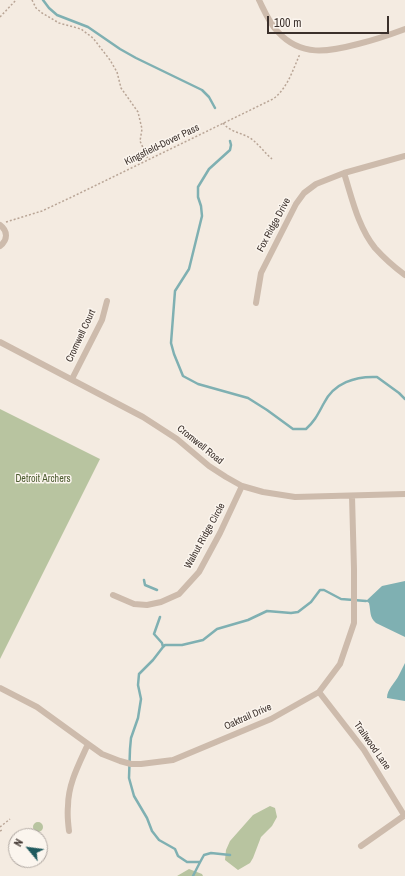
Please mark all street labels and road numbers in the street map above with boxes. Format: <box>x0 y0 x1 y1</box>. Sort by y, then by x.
street label: Kingsfield-Dover Pass <box>123 122 201 168</box>
street label: Fox Ridge Drive <box>255 196 293 254</box>
street label: Cromwell Court <box>64 308 98 364</box>
street label: Cromwell Road <box>174 423 226 467</box>
street label: Walnut Ridge Circle <box>182 501 228 571</box>
street label: Oaktrail Drive <box>222 701 274 733</box>
street label: Trailwood Lane <box>351 720 393 772</box>

